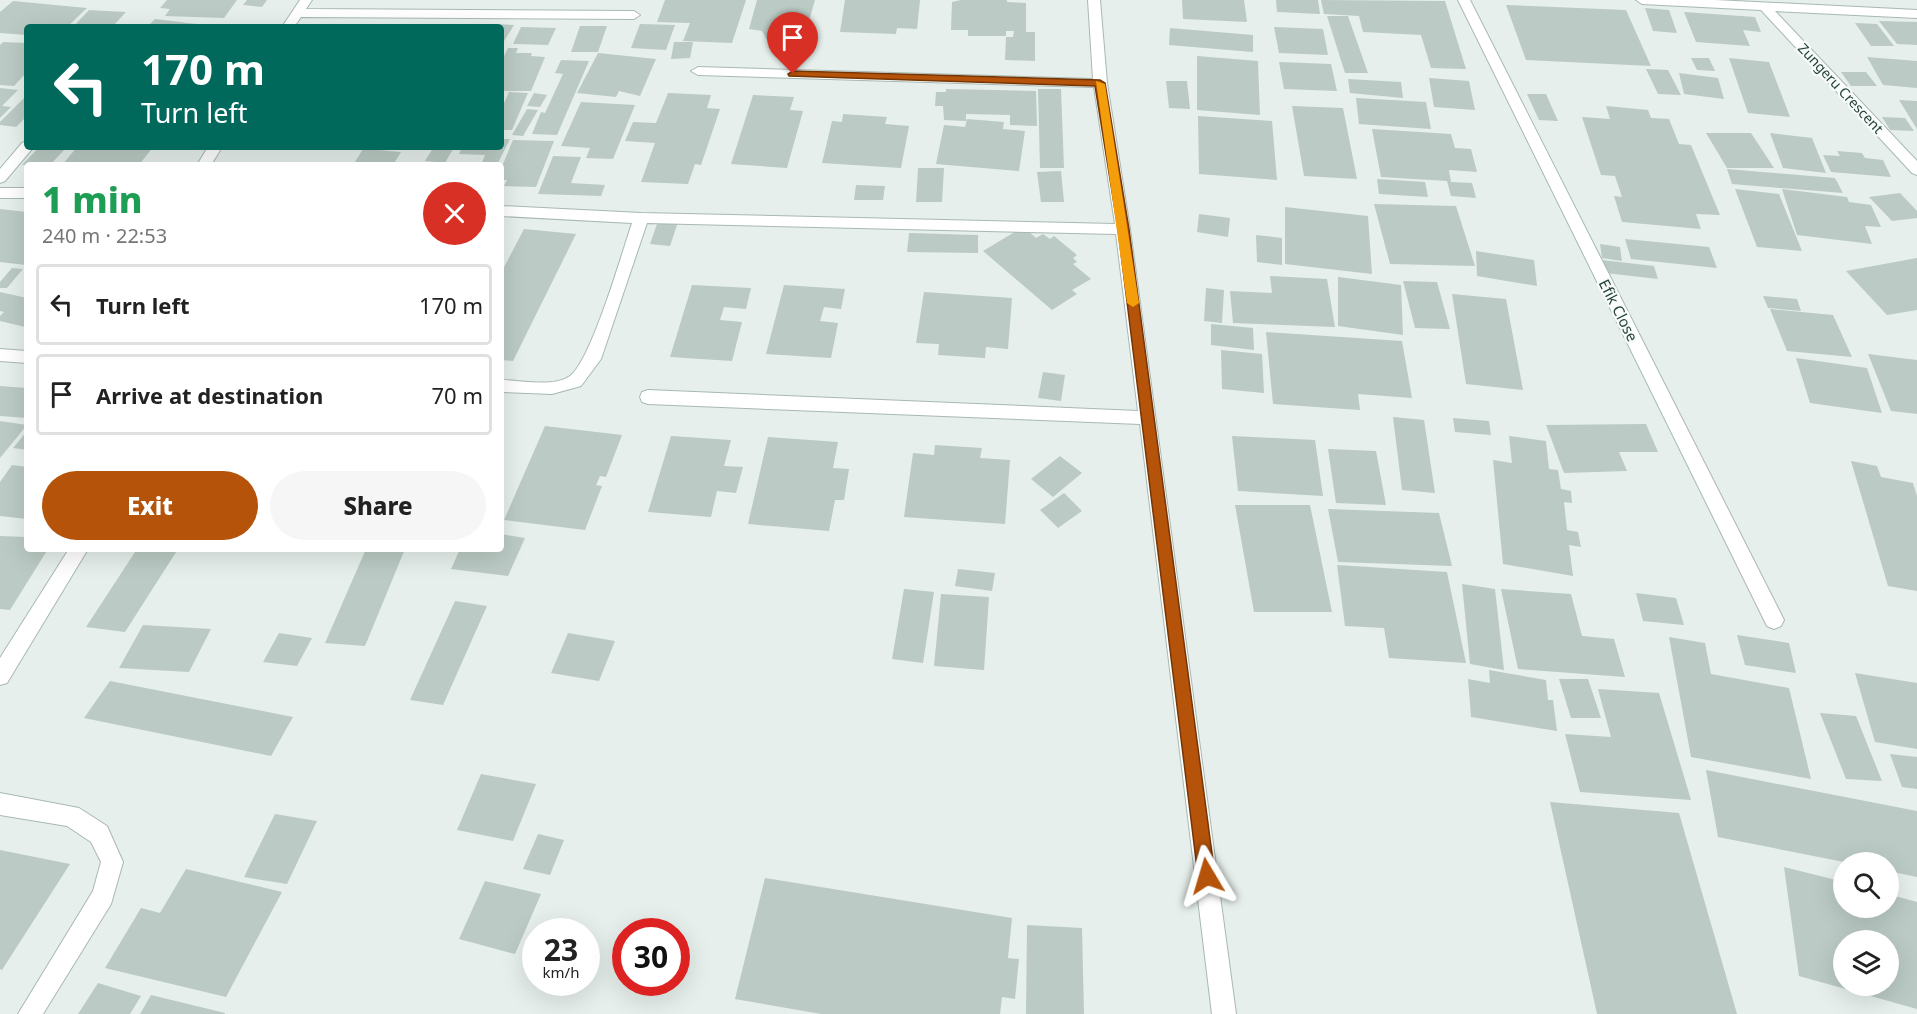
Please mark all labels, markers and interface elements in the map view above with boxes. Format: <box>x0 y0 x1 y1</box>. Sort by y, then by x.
pin <box>767 12 818 74</box>
icon: arrive <box>776 21 809 54</box>
street label: Zungeru Crescent <box>1794 39 1888 137</box>
text: 170 m <box>141 40 265 97</box>
icon: left <box>42 48 120 126</box>
text: Turn left <box>141 94 247 131</box>
text: 1 min <box>42 175 143 224</box>
button: close <box>423 182 486 245</box>
text: 240 m · 22:53 <box>42 222 167 249</box>
street label: Efik Close <box>1595 275 1643 345</box>
icon: left <box>45 288 78 321</box>
text: Turn left <box>96 290 190 320</box>
text: 170 m <box>419 290 483 320</box>
icon: arrive <box>45 378 78 411</box>
text: Arrive at destination <box>96 380 323 410</box>
text: 70 m <box>432 380 483 410</box>
button: Exit <box>42 471 258 540</box>
button: Share <box>270 471 486 540</box>
position arrow <box>1175 844 1239 908</box>
map controls <box>1833 852 1899 996</box>
button: search <box>1833 852 1899 918</box>
speed limit sign: 30 <box>612 918 690 996</box>
text: 23 <box>544 929 578 970</box>
button: layers <box>1833 930 1899 996</box>
text: km/h <box>543 962 579 982</box>

